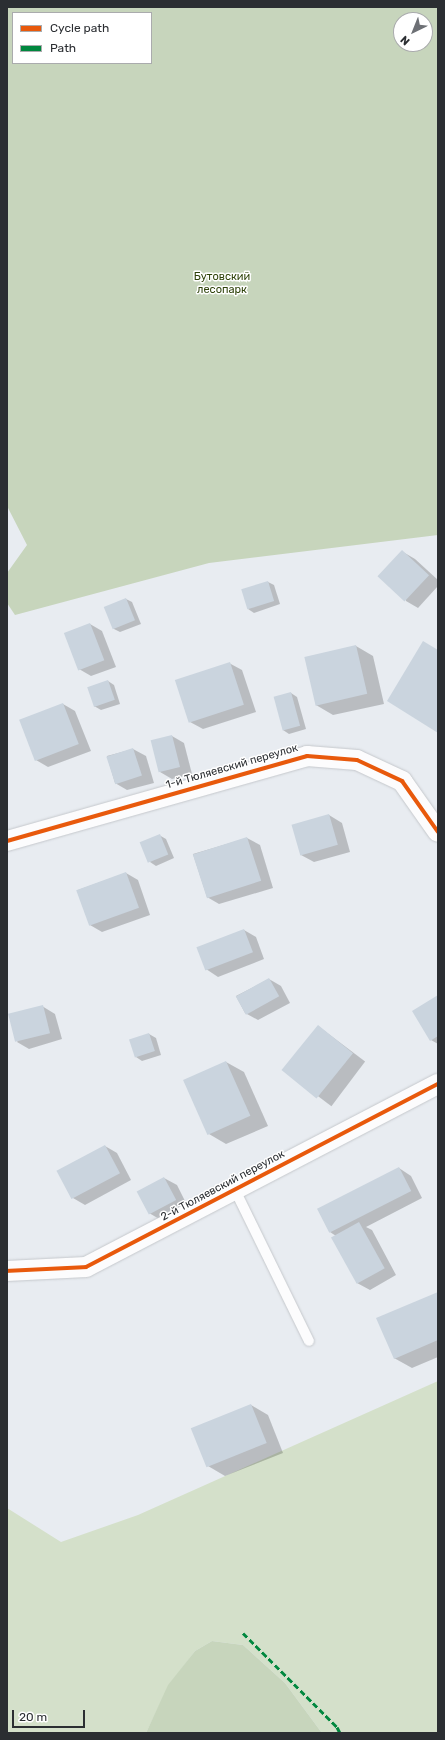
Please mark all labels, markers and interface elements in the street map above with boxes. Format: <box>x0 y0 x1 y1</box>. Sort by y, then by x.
legend <box>12 12 152 64</box>
north arrow <box>393 12 433 52</box>
text: Cycle path <box>50 21 109 35</box>
text: N <box>398 33 412 48</box>
text: Path <box>50 41 76 55</box>
park label: Бутовский лесопарк <box>194 271 250 297</box>
street label: 1-й Тюляевский переулок <box>164 742 300 792</box>
street label: 2-й Тюляевский переулок <box>159 1148 287 1224</box>
scale bar <box>14 1702 87 1728</box>
text: 20 m <box>19 1710 47 1724</box>

